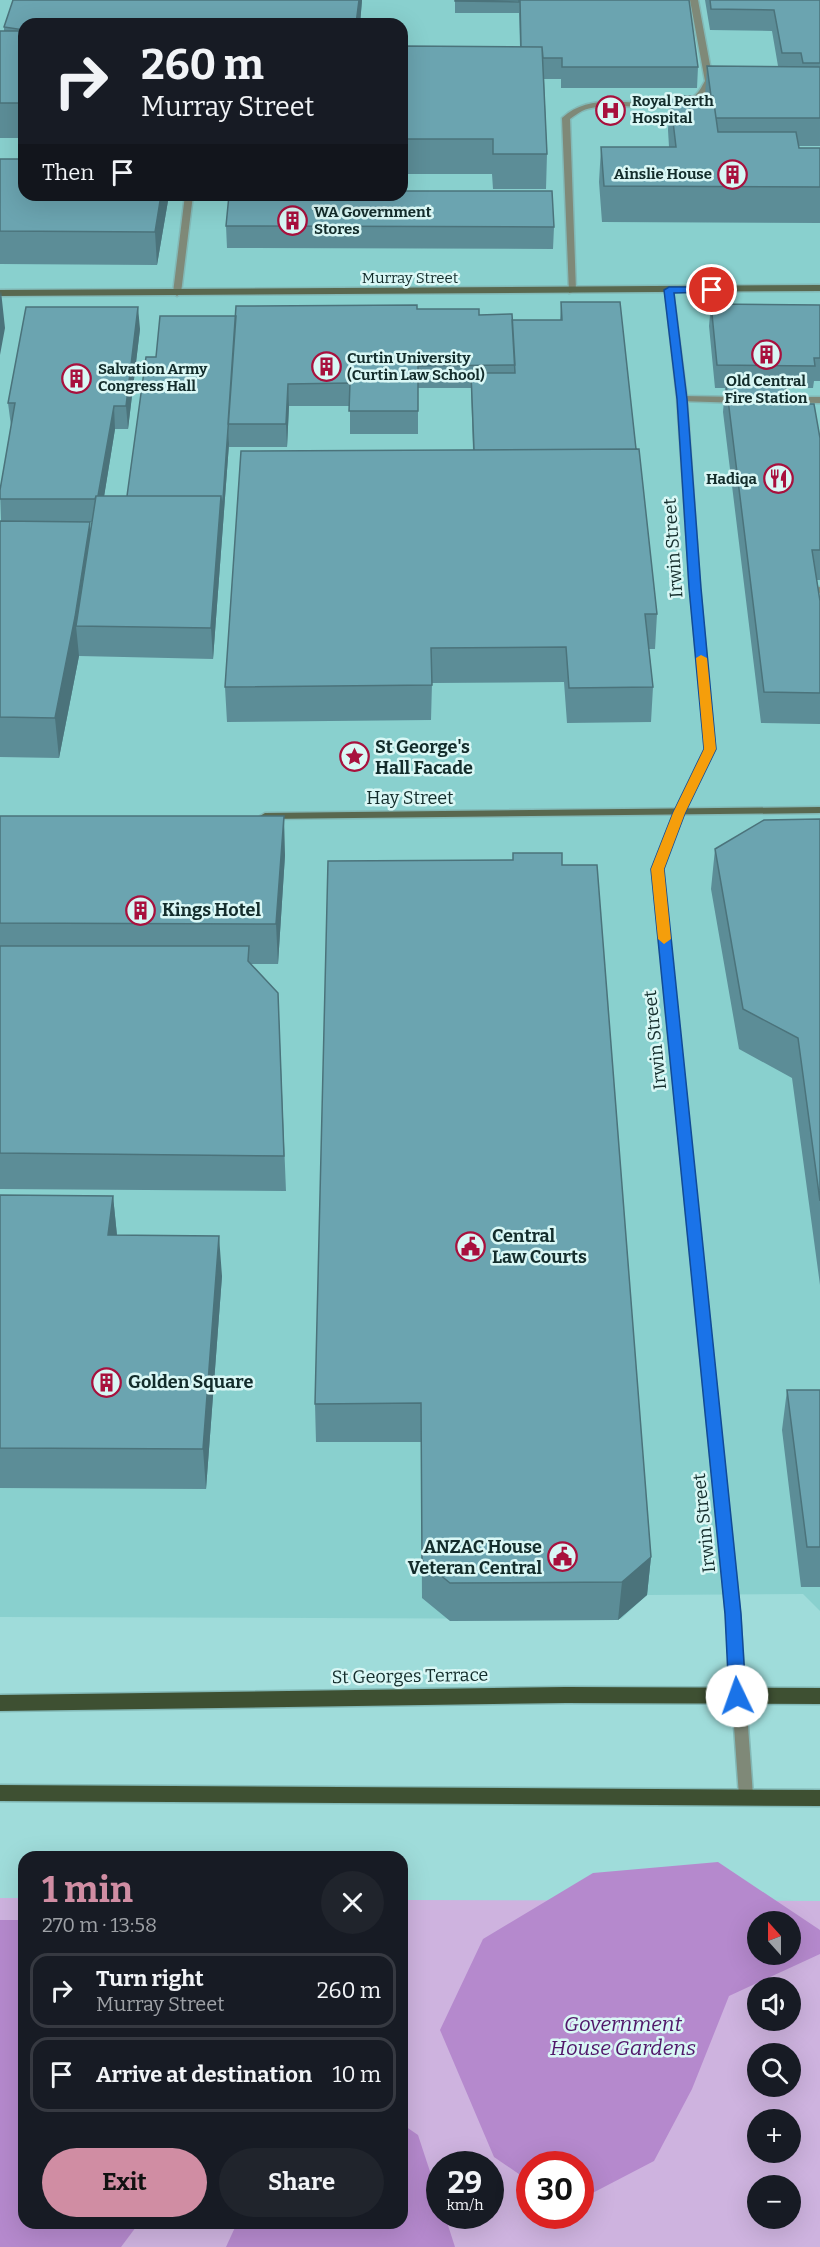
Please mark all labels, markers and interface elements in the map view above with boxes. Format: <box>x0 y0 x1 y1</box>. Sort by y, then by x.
text: 260 m <box>141 40 264 90</box>
icon: right <box>42 42 120 120</box>
text: Murray Street <box>141 91 314 123</box>
place label: Royal Perth Hospital <box>632 92 714 127</box>
hospital icon: Royal Perth Hospital <box>595 94 627 126</box>
icon: arrive <box>106 156 139 189</box>
building icon: Ainslie House <box>717 158 749 190</box>
text: Then <box>42 159 94 186</box>
place label: Ainslie House <box>614 165 712 183</box>
place label: WA Government Stores <box>314 203 432 238</box>
building icon: WA Government Stores <box>277 205 309 237</box>
pin <box>686 264 737 315</box>
street label: Murray Street <box>362 269 459 287</box>
icon: arrive <box>695 273 728 306</box>
building icon: Old Central Fire Station <box>750 338 782 370</box>
place label: Curtin University (Curtin Law School) <box>347 349 485 384</box>
building icon: Curtin University (Curtin Law School) <box>310 351 342 383</box>
place label: Salvation Army Congress Hall <box>98 360 208 395</box>
building icon: Salvation Army Congress Hall <box>61 362 93 394</box>
place label: Old Central Fire Station <box>725 372 808 407</box>
restaurant icon: Hadiqa <box>762 463 794 495</box>
place label: Hadiqa <box>706 470 758 488</box>
street label: Irwin Street <box>659 497 687 599</box>
place label: St George's Hall Facade <box>375 736 473 779</box>
place icon: St George's Hall Facade <box>338 741 370 773</box>
street label: Hay Street <box>366 787 454 809</box>
building icon: Kings Hotel <box>125 894 157 926</box>
place label: Kings Hotel <box>162 899 261 921</box>
street label: Irwin Street <box>639 989 671 1091</box>
place label: Central Law Courts <box>492 1225 587 1268</box>
public building icon: Central Law Courts <box>455 1230 487 1262</box>
building icon: Golden Square <box>91 1366 123 1398</box>
place label: Golden Square <box>128 1371 253 1393</box>
street label: Irwin Street <box>688 1472 720 1574</box>
place label: ANZAC House Veteran Central <box>408 1536 542 1579</box>
public building icon: ANZAC House Veteran Central <box>547 1541 579 1573</box>
street label: St Georges Terrace <box>331 1664 489 1688</box>
position arrow <box>705 1664 769 1728</box>
text: 1 min <box>42 1868 133 1912</box>
button: close <box>321 1871 384 1934</box>
north arrow <box>747 1911 801 1965</box>
map controls <box>747 1911 801 2229</box>
text: 270 m · 13:58 <box>42 1913 157 1937</box>
text: Turn right <box>96 1965 204 1992</box>
icon: right <box>45 1974 78 2007</box>
text: 260 m <box>317 1977 381 2004</box>
button: sound <box>747 1977 801 2031</box>
text: Murray Street <box>96 1992 224 2016</box>
park label: Government House Gardens <box>550 2011 696 2061</box>
button: search <box>747 2043 801 2097</box>
icon: arrive <box>45 2058 78 2091</box>
text: Arrive at destination <box>96 2061 312 2088</box>
text: 10 m <box>333 2061 381 2088</box>
button: + <box>747 2109 801 2163</box>
button: Exit <box>42 2148 207 2217</box>
button: Share <box>219 2148 384 2217</box>
speed limit sign: 30 <box>516 2151 594 2229</box>
text: 29 <box>448 2165 482 2201</box>
button: − <box>747 2175 801 2229</box>
text: km/h <box>446 2196 484 2214</box>

